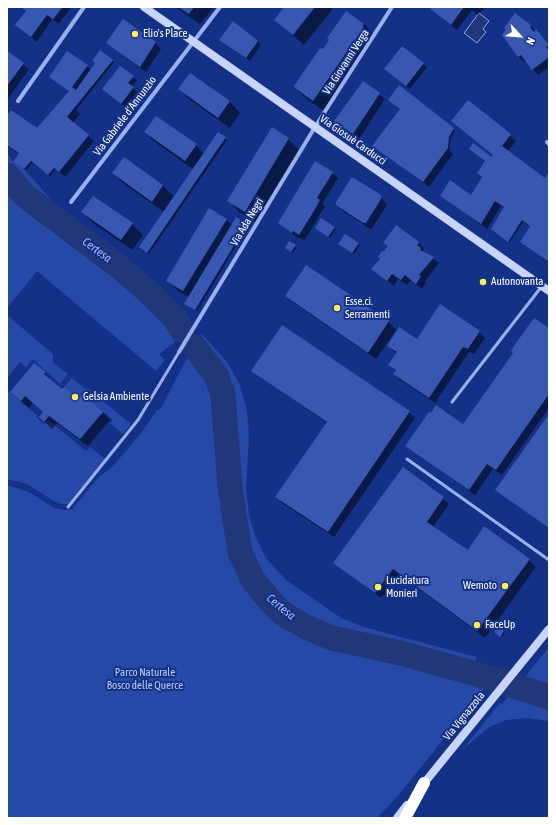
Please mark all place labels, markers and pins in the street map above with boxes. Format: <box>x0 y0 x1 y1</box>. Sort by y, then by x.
place label: Elio's Place <box>143 27 188 41</box>
marker: Elio's Place <box>130 29 140 39</box>
place label: Autonovanta <box>491 275 543 289</box>
marker: Autonovanta <box>478 277 488 287</box>
place label: Esse.ci. Serramenti <box>345 295 390 321</box>
marker: Esse.ci. Serramenti <box>332 303 342 313</box>
place label: Gelsia Ambiente <box>83 390 149 404</box>
marker: Gelsia Ambiente <box>70 392 80 402</box>
place label: Lucidatura Monieri <box>386 574 429 600</box>
place label: Wemoto <box>463 579 497 593</box>
marker: Wemoto <box>500 581 510 591</box>
marker: Lucidatura Monieri <box>373 582 383 592</box>
place label: FaceUp <box>485 618 515 632</box>
marker: FaceUp <box>472 620 482 630</box>

